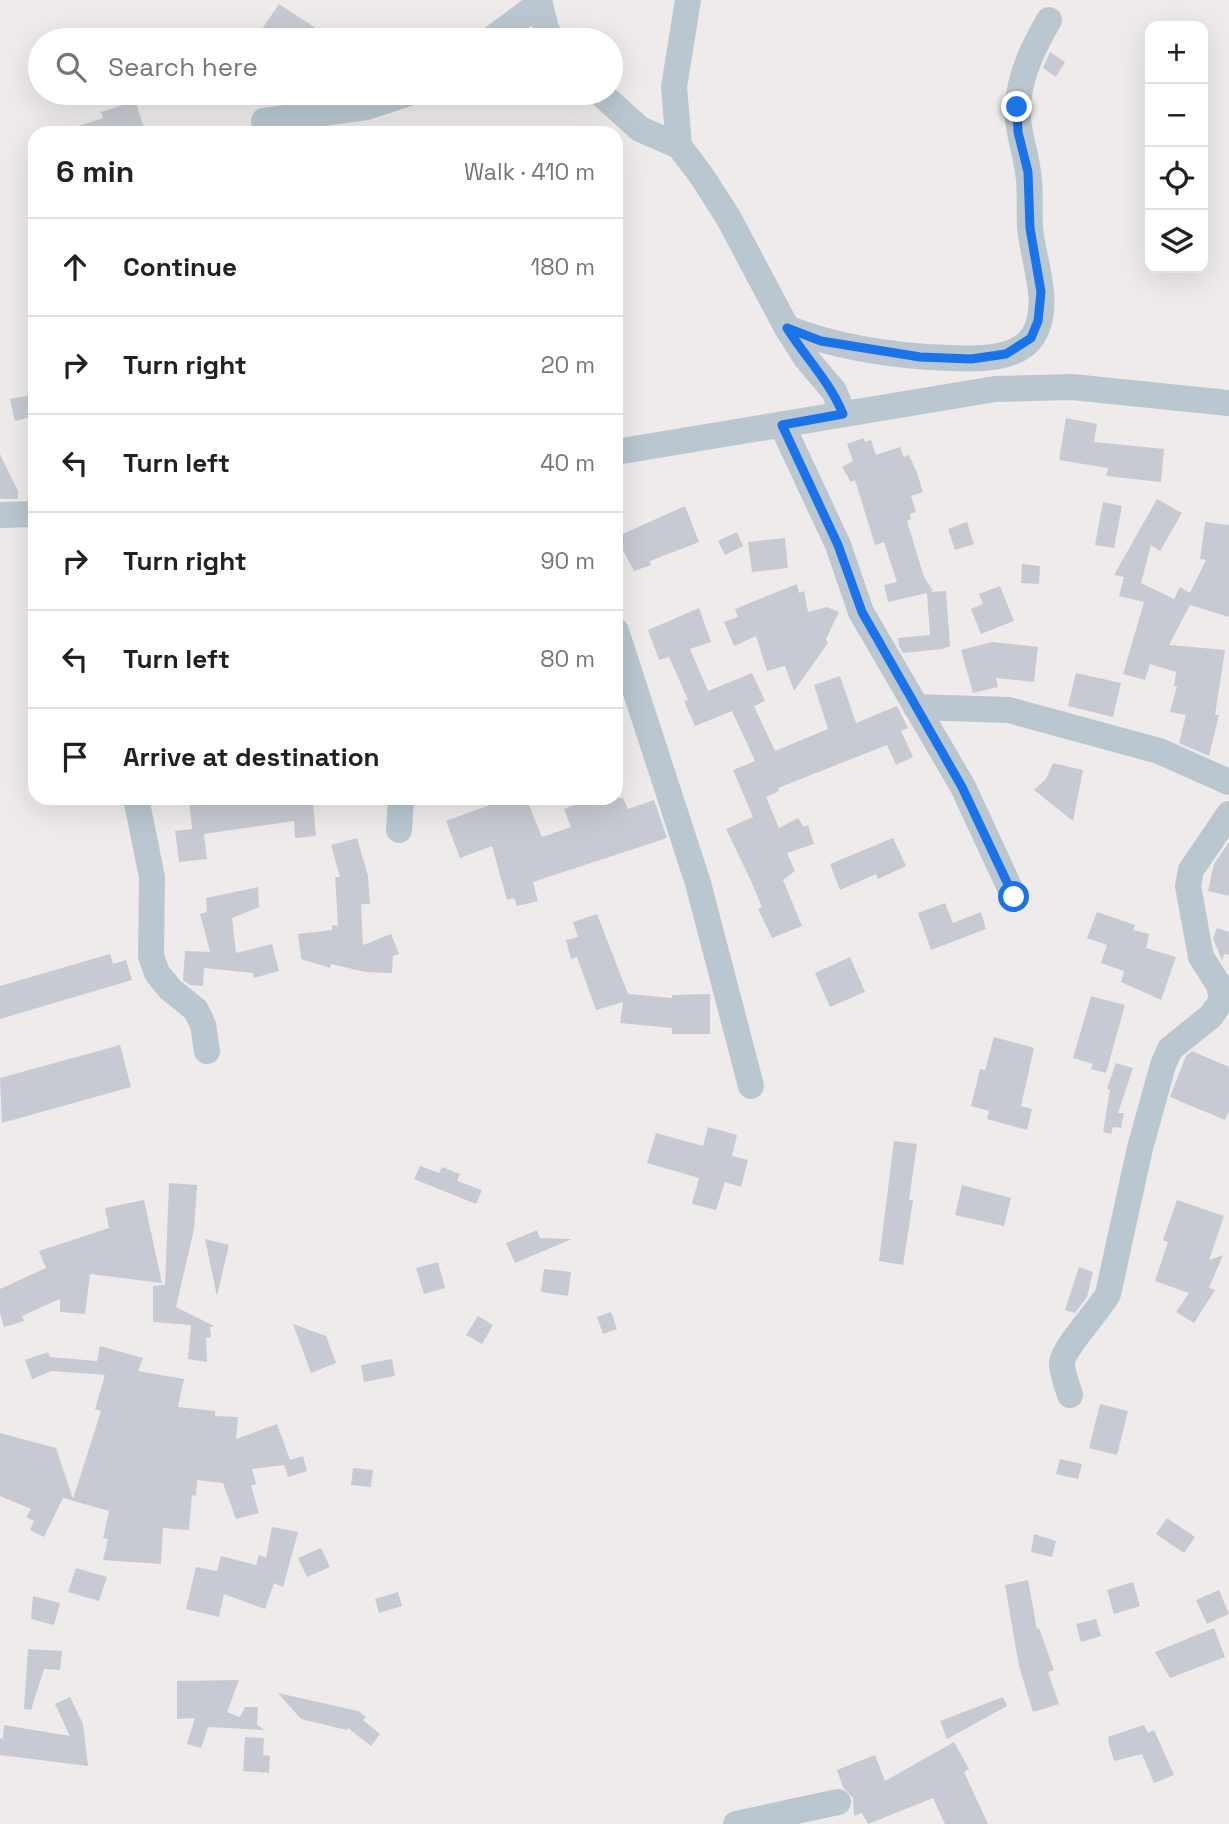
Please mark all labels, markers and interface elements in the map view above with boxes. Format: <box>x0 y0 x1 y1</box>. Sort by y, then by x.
map controls <box>1145 21 1208 273</box>
button: + <box>1145 21 1208 84</box>
search box <box>28 28 623 105</box>
icon: search <box>52 48 90 86</box>
text: Search here <box>108 50 258 84</box>
button: − <box>1145 84 1208 147</box>
route end <box>1001 91 1032 122</box>
button: locate <box>1145 147 1208 210</box>
text: 6 min <box>56 152 134 191</box>
text: Walk · 410 m <box>464 157 595 187</box>
button: layers <box>1145 210 1208 273</box>
icon: ahead <box>56 248 94 286</box>
text: Continue <box>123 250 237 284</box>
text: 180 m <box>531 252 595 282</box>
icon: right <box>56 346 94 384</box>
text: Turn right <box>123 348 247 382</box>
text: 20 m <box>541 350 595 380</box>
icon: left <box>56 444 94 482</box>
text: Turn left <box>123 446 230 480</box>
text: 40 m <box>540 448 595 478</box>
icon: right <box>56 542 94 580</box>
text: Turn right <box>123 544 247 578</box>
text: 90 m <box>540 546 595 576</box>
icon: left <box>56 640 94 678</box>
text: Turn left <box>123 642 230 676</box>
text: 80 m <box>540 644 595 674</box>
icon: arrive <box>56 738 94 776</box>
text: Arrive at destination <box>123 740 380 774</box>
route start <box>998 881 1029 912</box>

